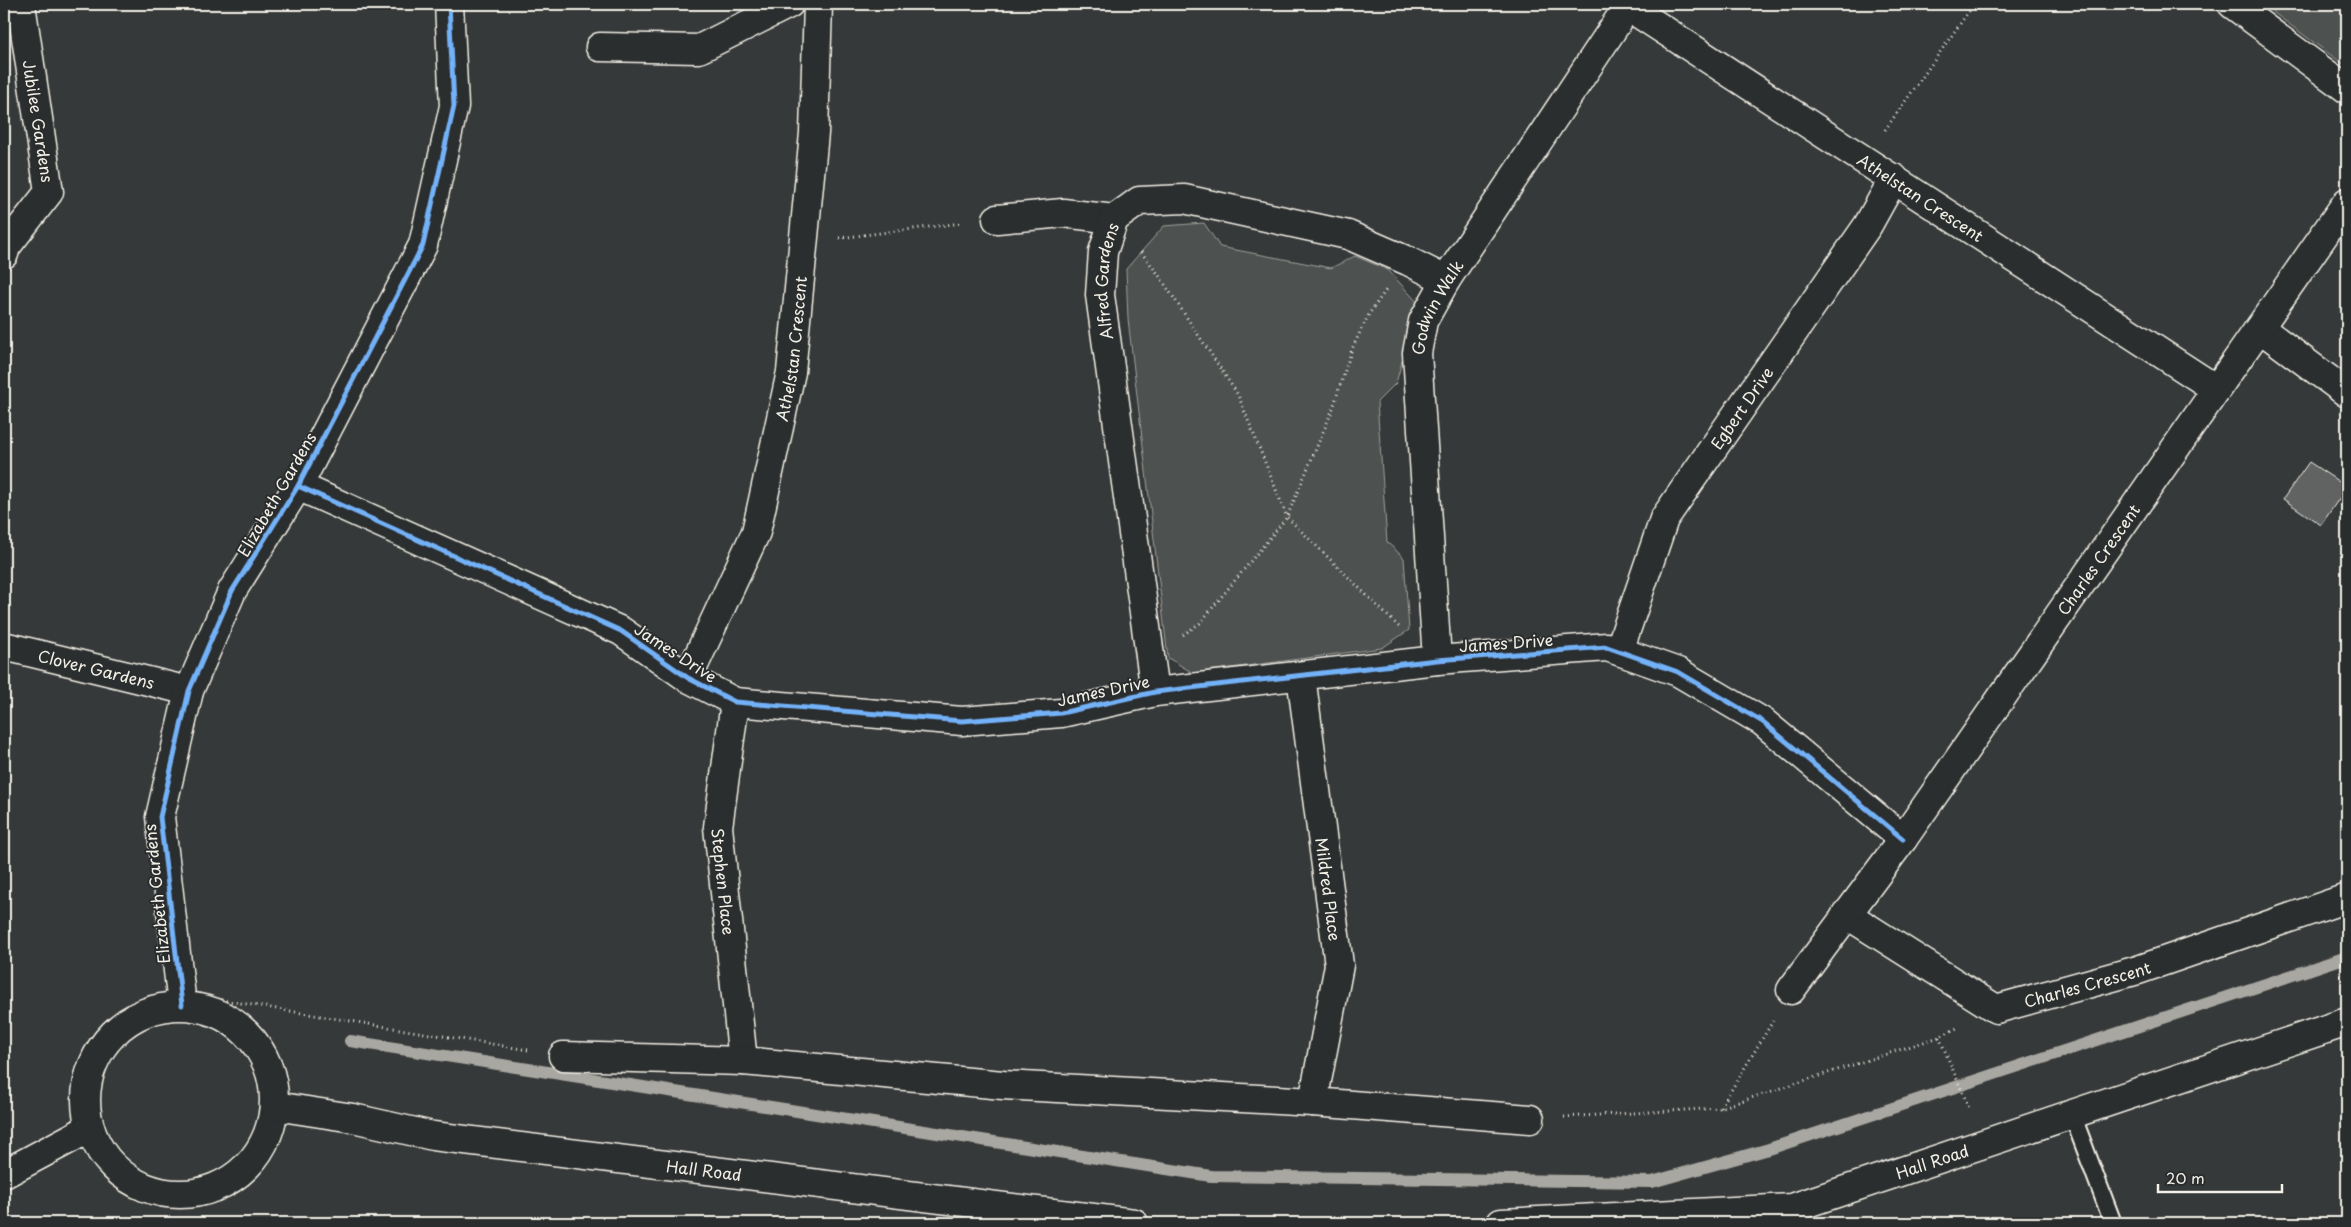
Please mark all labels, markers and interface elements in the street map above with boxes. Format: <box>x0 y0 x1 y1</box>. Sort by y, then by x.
street label: Jubilee Gardens <box>17 58 61 184</box>
street label: Athelstan Crescent <box>1853 147 1989 247</box>
street label: Alfred Gardens <box>1088 219 1124 341</box>
street label: Godwin Walk <box>1405 254 1469 357</box>
street label: Athelstan Crescent <box>769 275 812 423</box>
street label: Egbert Drive <box>1704 361 1778 454</box>
street label: Elizabeth Gardens <box>231 427 321 561</box>
street label: Charles Crescent <box>2051 498 2145 620</box>
street label: James Drive <box>630 616 722 688</box>
street label: James Drive <box>1458 627 1554 657</box>
street label: Clover Gardens <box>36 643 157 694</box>
street label: James Drive <box>1054 668 1152 712</box>
street label: Elizabeth Gardens <box>137 823 175 965</box>
street label: Stephen Place <box>706 827 741 936</box>
street label: Mildred Place <box>1310 836 1348 942</box>
street label: Charles Crescent <box>2021 954 2154 1013</box>
street label: Hall Road <box>1892 1138 1972 1185</box>
street label: Hall Road <box>665 1153 743 1186</box>
scale bar <box>2158 1162 2282 1194</box>
text: 20 m <box>2166 1166 2205 1189</box>

